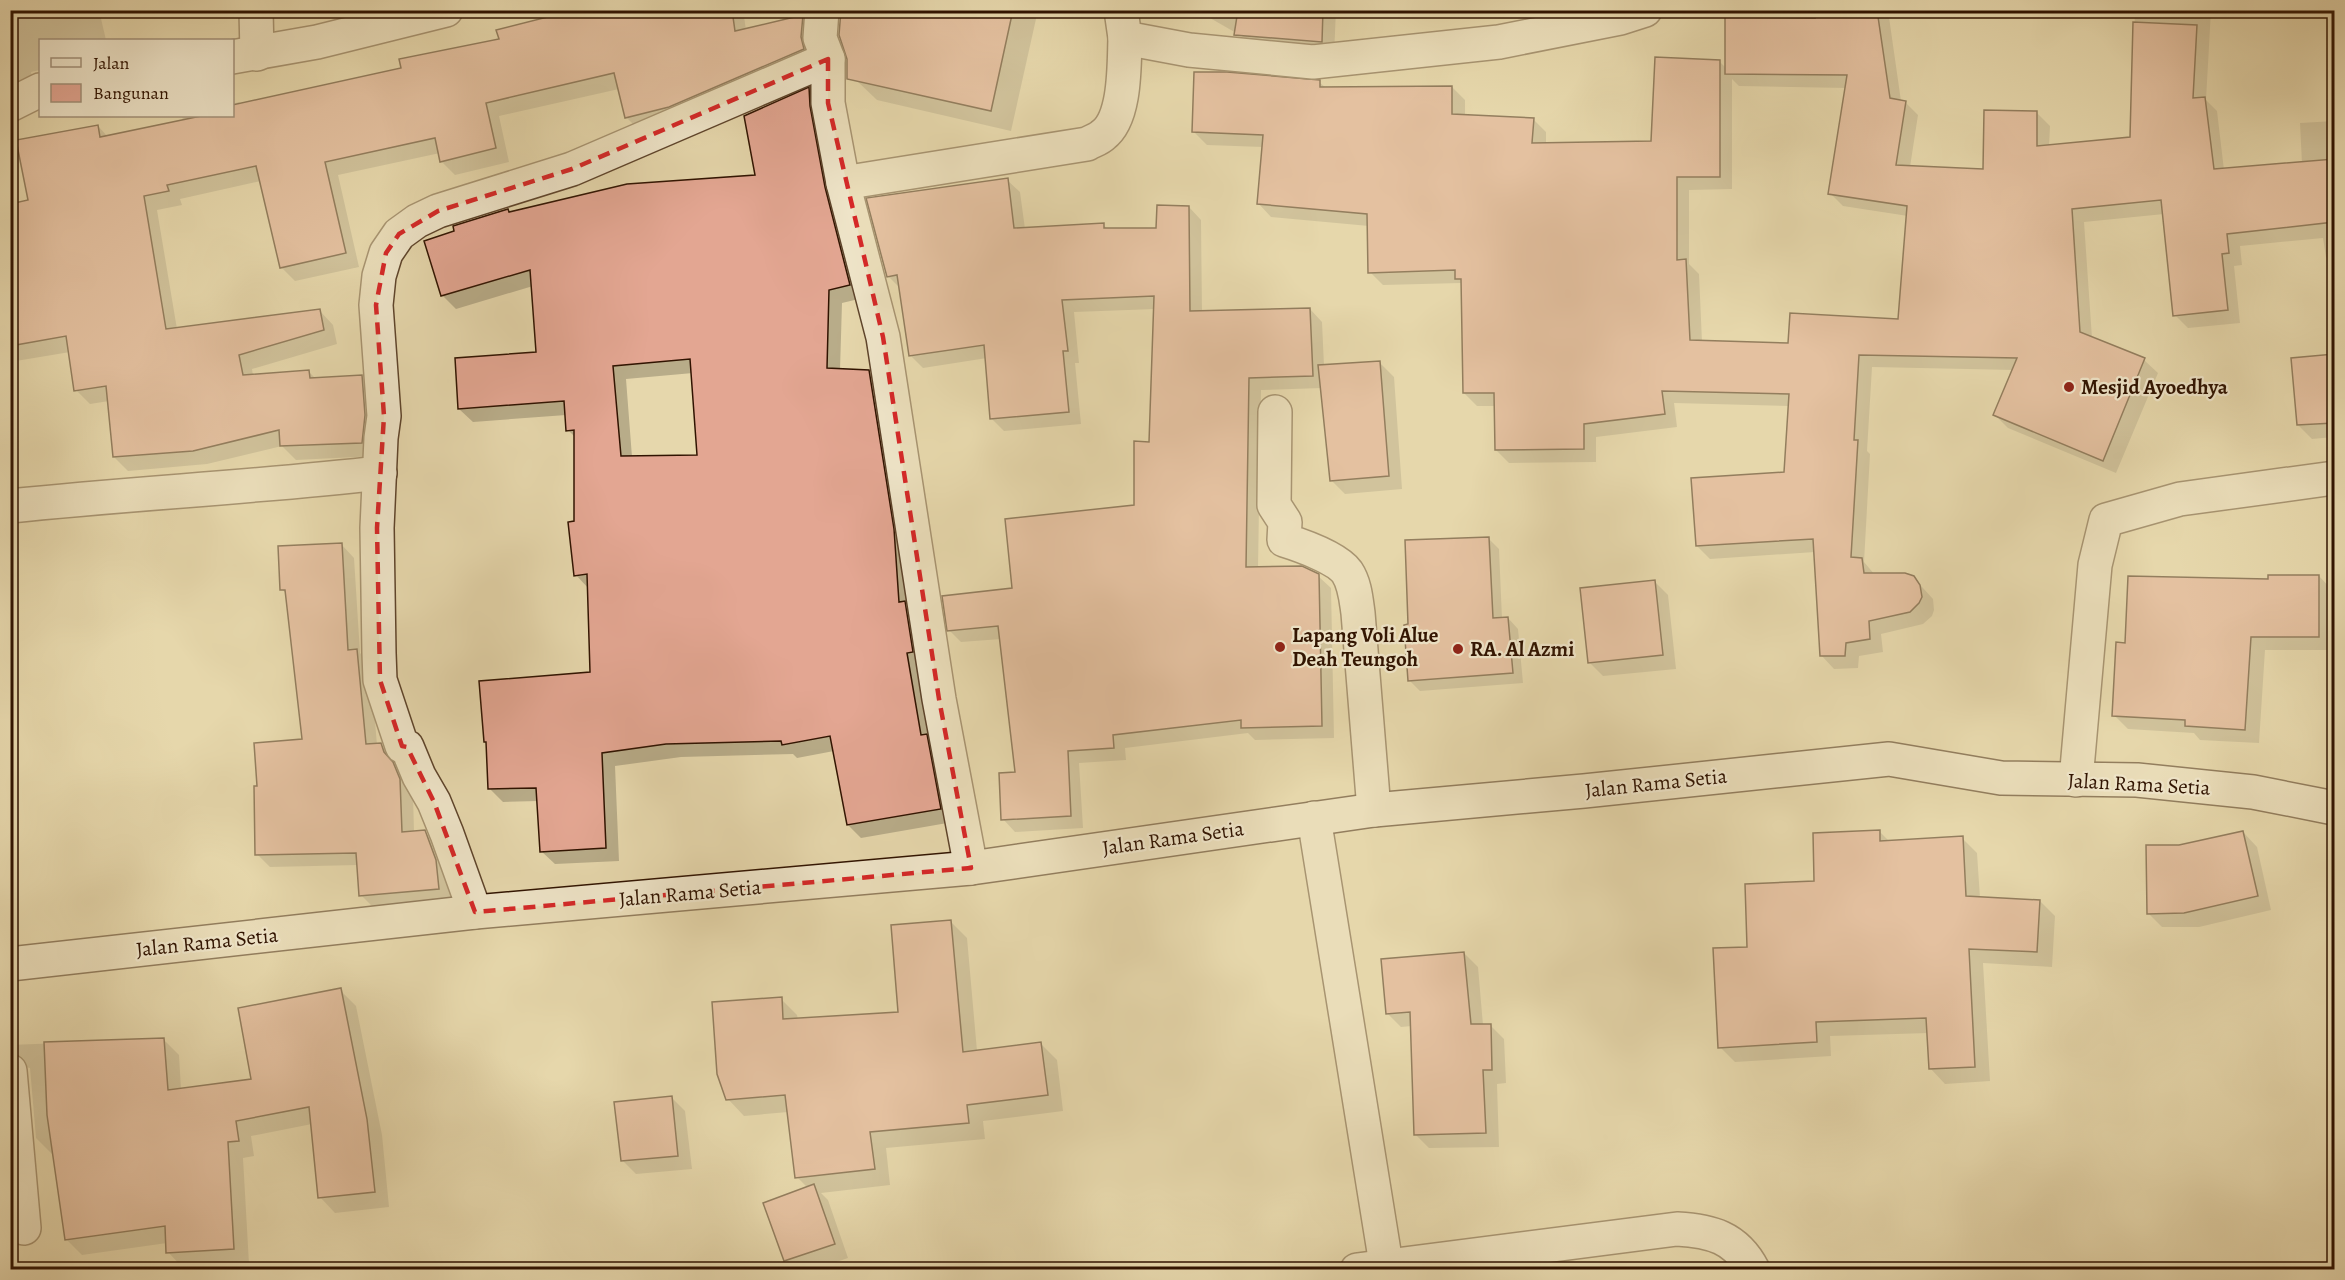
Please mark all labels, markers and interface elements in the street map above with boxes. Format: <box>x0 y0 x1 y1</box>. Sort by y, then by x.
legend <box>39 39 234 117</box>
text: Jalan <box>93 51 130 75</box>
text: Bangunan <box>93 81 169 105</box>
place label: Mesjid Ayoedhya <box>2081 373 2229 401</box>
marker: Mesjid Ayoedhya <box>2062 380 2076 394</box>
place label: Lapang Voli Alue Deah Teungoh <box>1292 621 1439 673</box>
place label: RA. Al Azmi <box>1470 635 1574 663</box>
marker: Lapang Voli Alue Deah Teungoh <box>1273 640 1287 654</box>
marker: RA. Al Azmi <box>1451 642 1465 656</box>
street label: Jalan Rama Setia <box>1583 762 1729 804</box>
street label: Jalan Rama Setia <box>2067 766 2211 802</box>
street label: Jalan Rama Setia <box>1100 814 1246 862</box>
street label: Jalan Rama Setia <box>618 873 763 913</box>
street label: Jalan Rama Setia <box>134 921 280 963</box>

